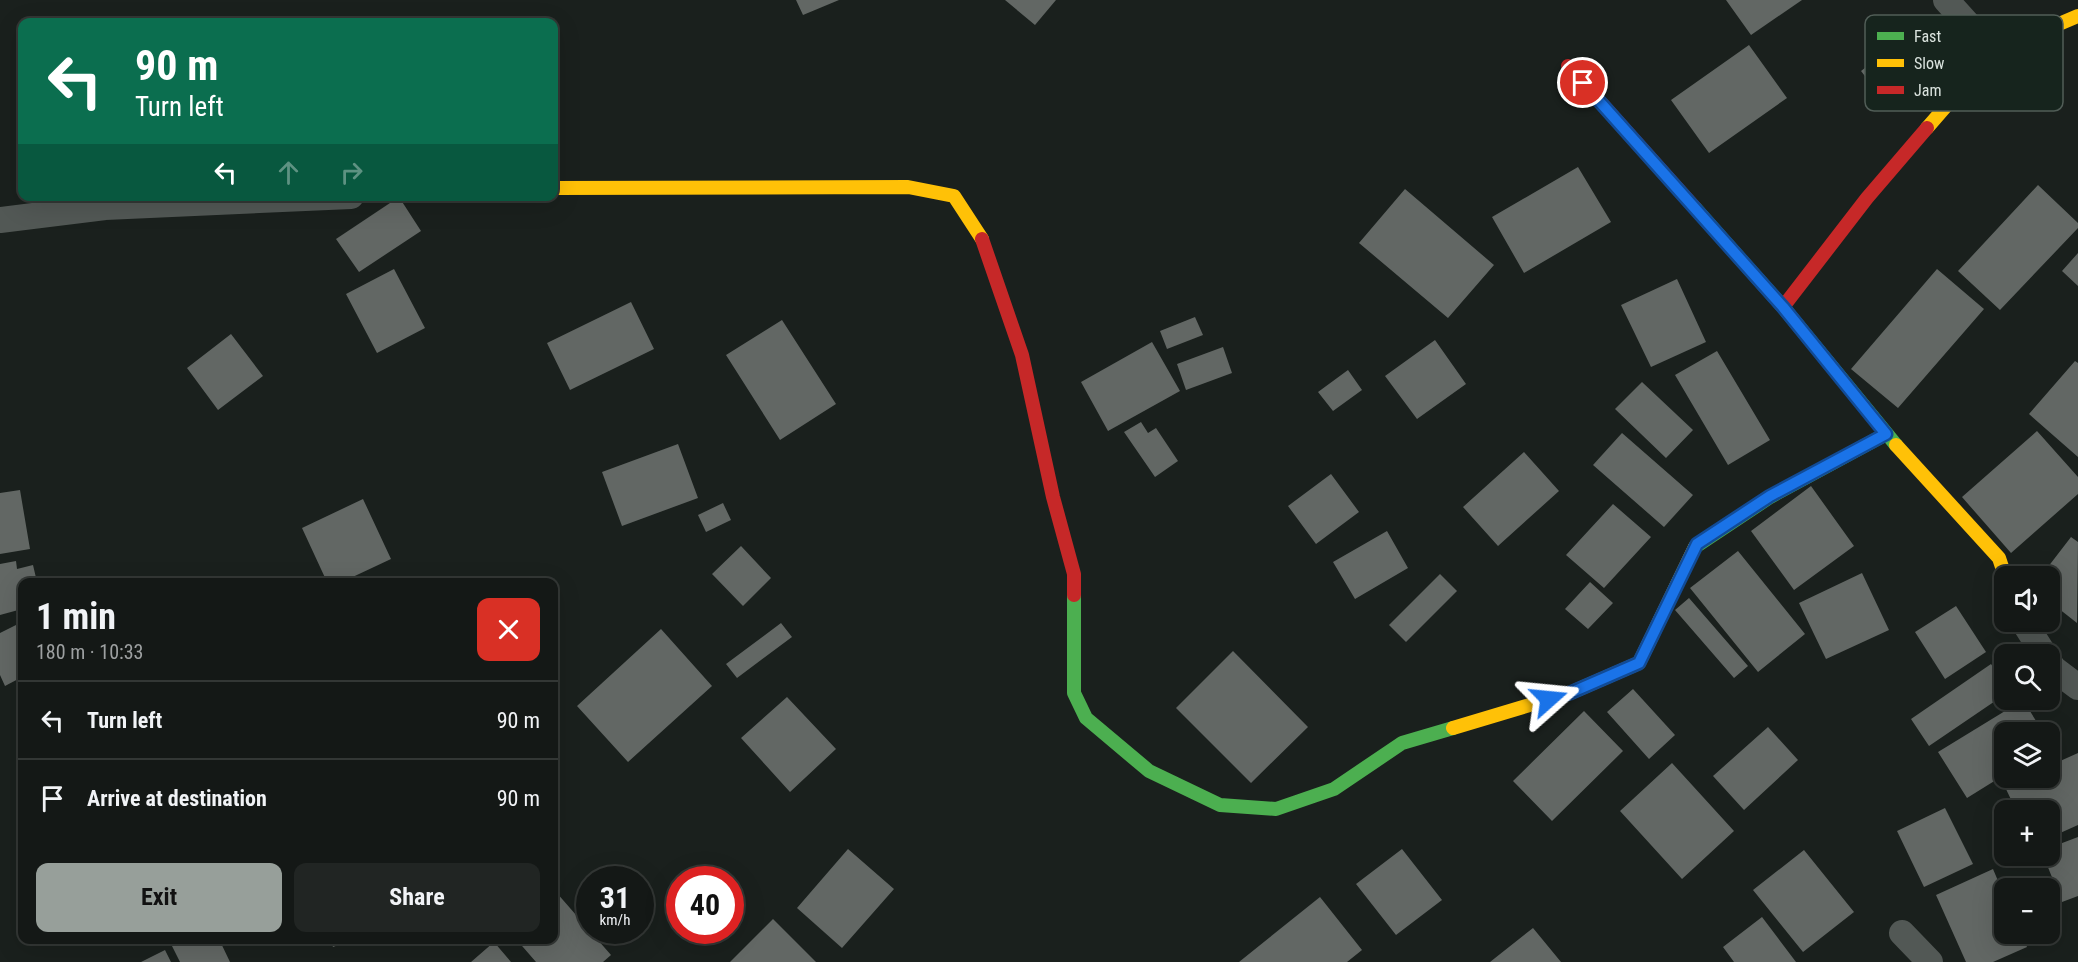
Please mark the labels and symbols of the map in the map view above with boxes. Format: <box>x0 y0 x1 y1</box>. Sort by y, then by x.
legend <box>1865 15 2063 111</box>
text: Fast <box>1914 27 1941 46</box>
text: Slow <box>1914 54 1944 73</box>
pin <box>1557 57 1608 108</box>
text: Jam <box>1914 81 1941 100</box>
position arrow <box>1517 667 1581 731</box>
speed limit sign: 40 <box>666 866 744 944</box>

